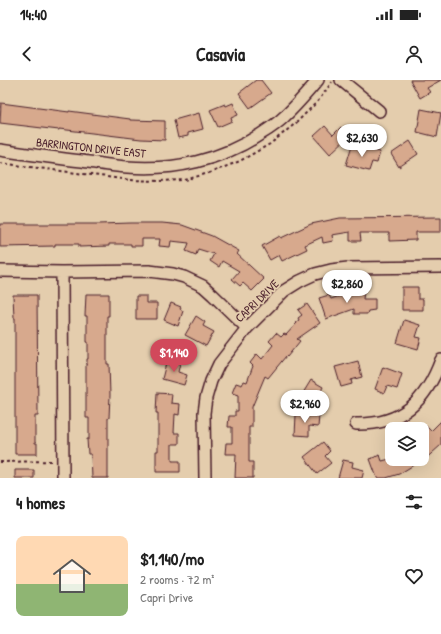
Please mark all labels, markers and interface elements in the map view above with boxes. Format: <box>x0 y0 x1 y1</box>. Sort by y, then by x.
text: 14:40 <box>20 4 47 25</box>
text: Casavia <box>196 42 245 67</box>
icon: back <box>16 43 38 65</box>
icon: person <box>403 43 425 65</box>
pin: $2,630 <box>329 124 395 158</box>
text: $2,630 <box>346 128 378 146</box>
street label: BARRINGTON DRIVE EAST <box>35 133 147 162</box>
pin: $2,860 <box>314 270 380 304</box>
text: $2,860 <box>331 274 363 292</box>
street label: CAPRI DRIVE <box>231 275 283 326</box>
pin: $1,140 <box>141 339 207 373</box>
text: $1,140 <box>159 343 189 361</box>
pin: $2,960 <box>272 390 338 424</box>
text: $2,960 <box>289 394 321 412</box>
map controls <box>385 422 429 466</box>
button: layers <box>385 422 429 466</box>
text: 4 homes <box>16 491 65 514</box>
icon: filters <box>403 491 425 513</box>
text: $1,140/mo <box>140 547 204 570</box>
icon: home <box>48 552 96 600</box>
icon: heart <box>403 565 425 587</box>
text: 2 rooms · 72 m² <box>140 570 214 588</box>
text: Capri Drive <box>140 588 193 606</box>

